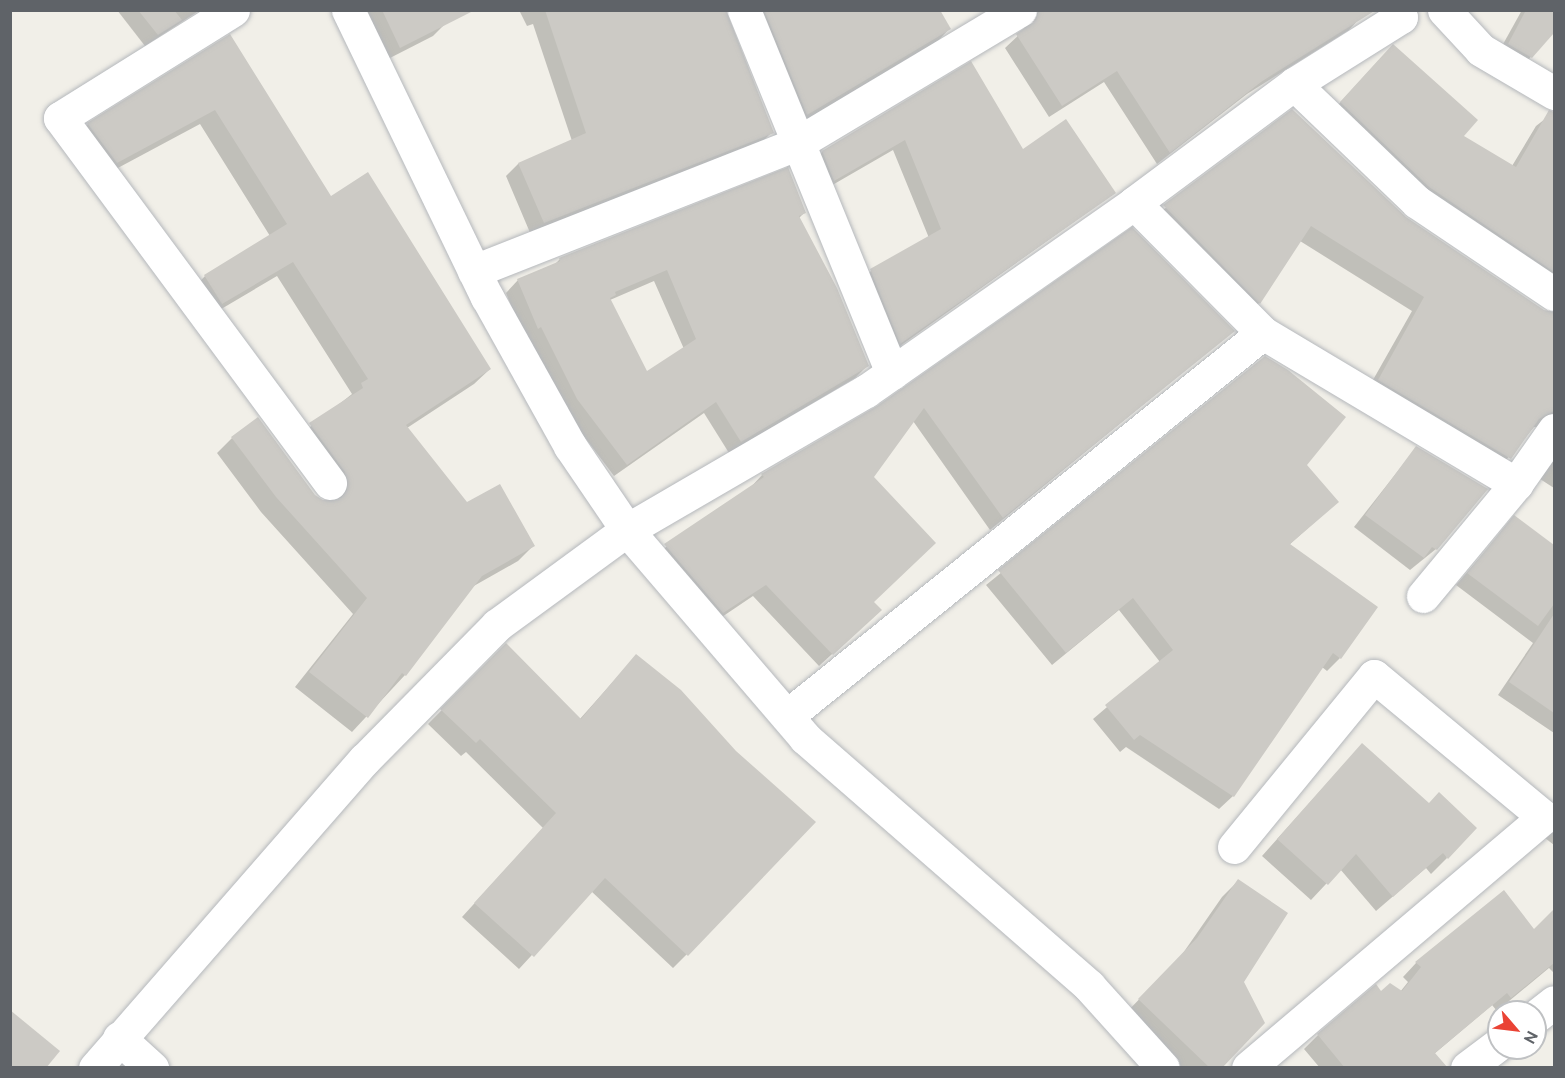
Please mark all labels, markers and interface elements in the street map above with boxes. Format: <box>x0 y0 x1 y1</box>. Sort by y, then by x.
north arrow <box>1487 1000 1547 1060</box>
text: N <box>1520 1028 1542 1047</box>

